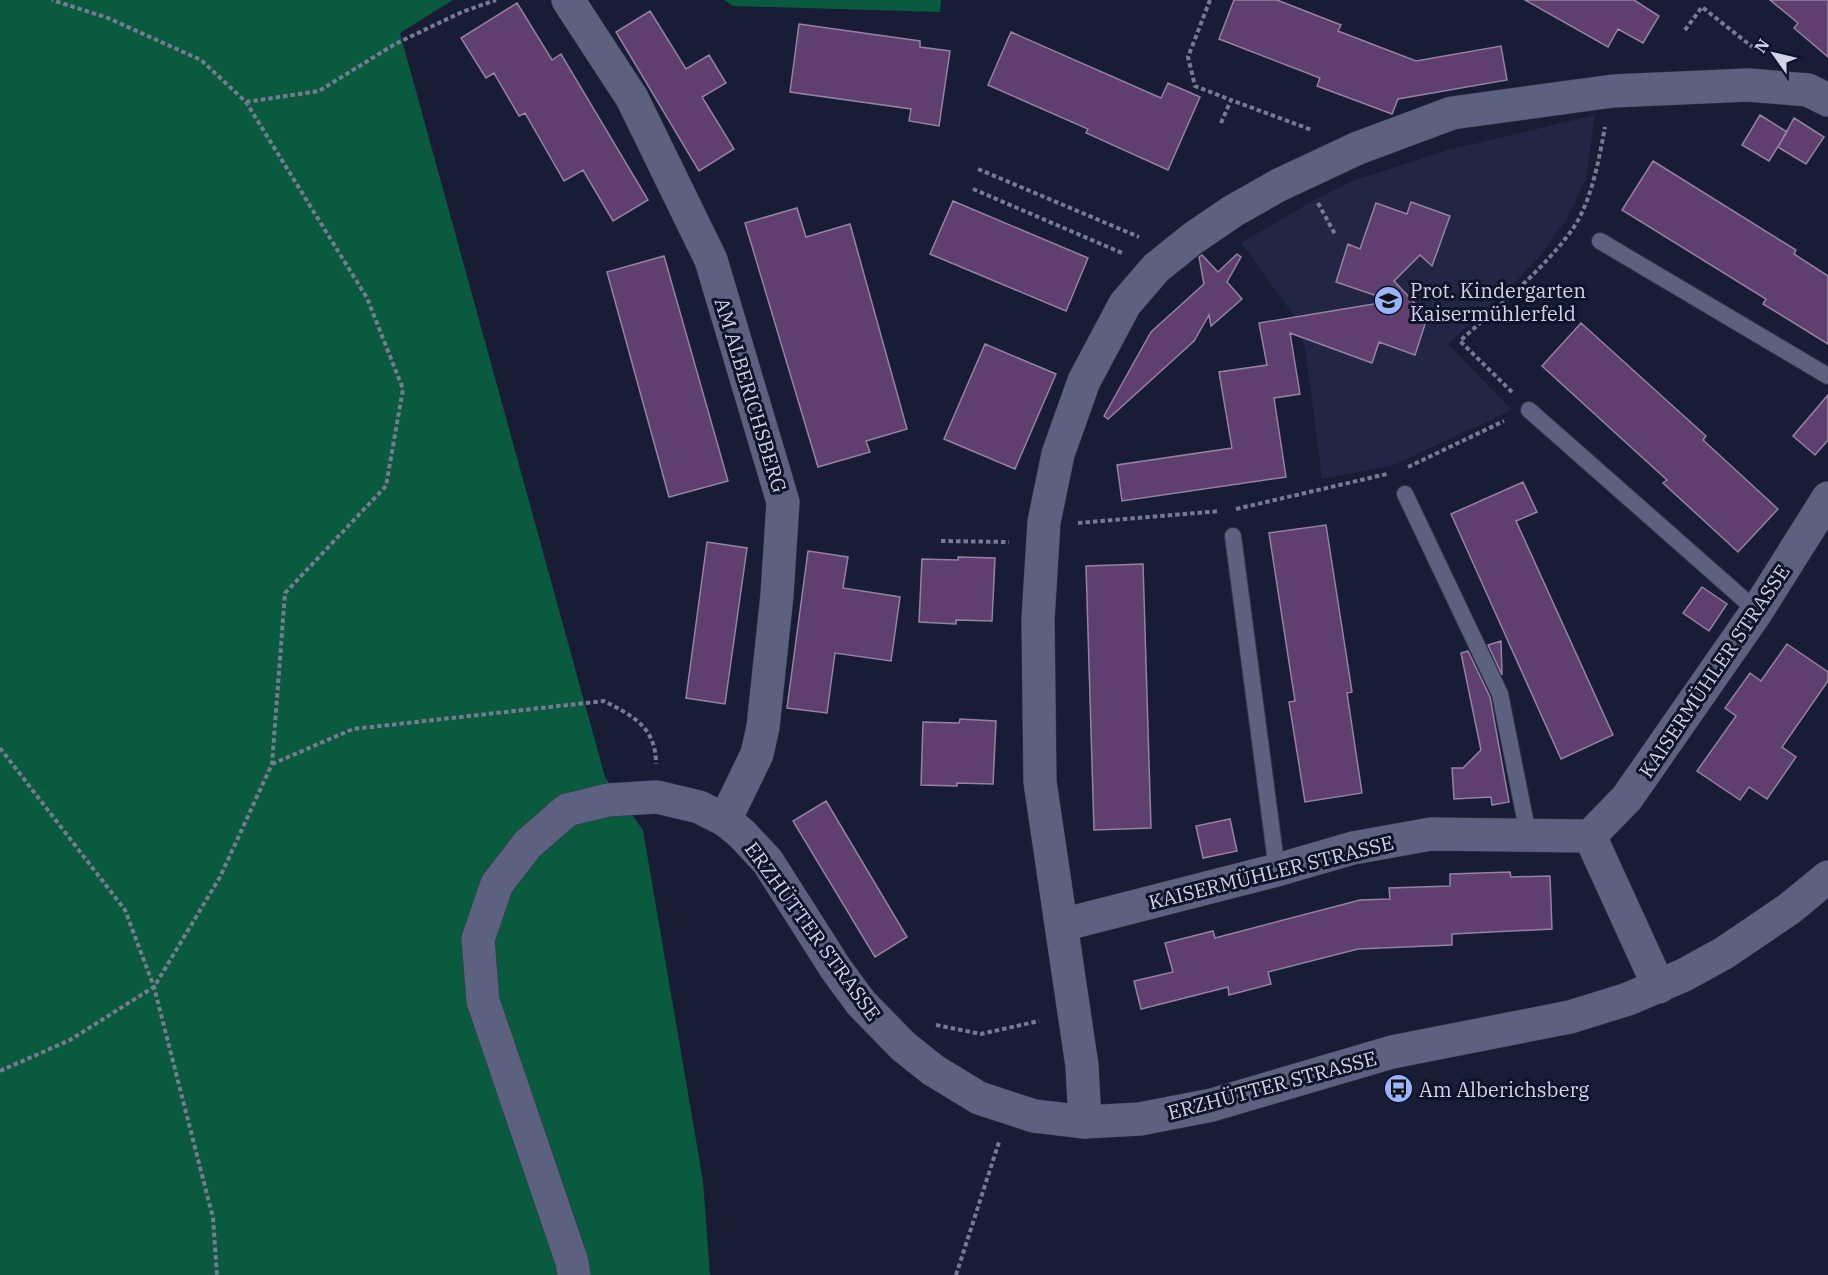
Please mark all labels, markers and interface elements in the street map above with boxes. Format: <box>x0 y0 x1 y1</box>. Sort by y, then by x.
north arrow <box>1744 24 1804 84</box>
text: N <box>1750 35 1773 56</box>
place label: Prot. Kindergarten Kaisermühlerfeld <box>1410 277 1586 327</box>
school or university icon: Prot. Kindergarten Kaisermühlerfeld <box>1373 285 1405 317</box>
street label: AM ALBERICHSBERG <box>709 294 793 496</box>
street label: KAISERMÜHLER STRASSE <box>1632 559 1796 783</box>
street label: KAISERMÜHLER STRASSE <box>1146 828 1396 916</box>
street label: ERZHÜTTER STRASSE <box>739 836 887 1026</box>
street label: ERZHÜTTER STRASSE <box>1165 1044 1379 1126</box>
bus stop icon: Am Alberichsberg <box>1382 1073 1414 1105</box>
place label: Am Alberichsberg <box>1419 1076 1589 1103</box>

